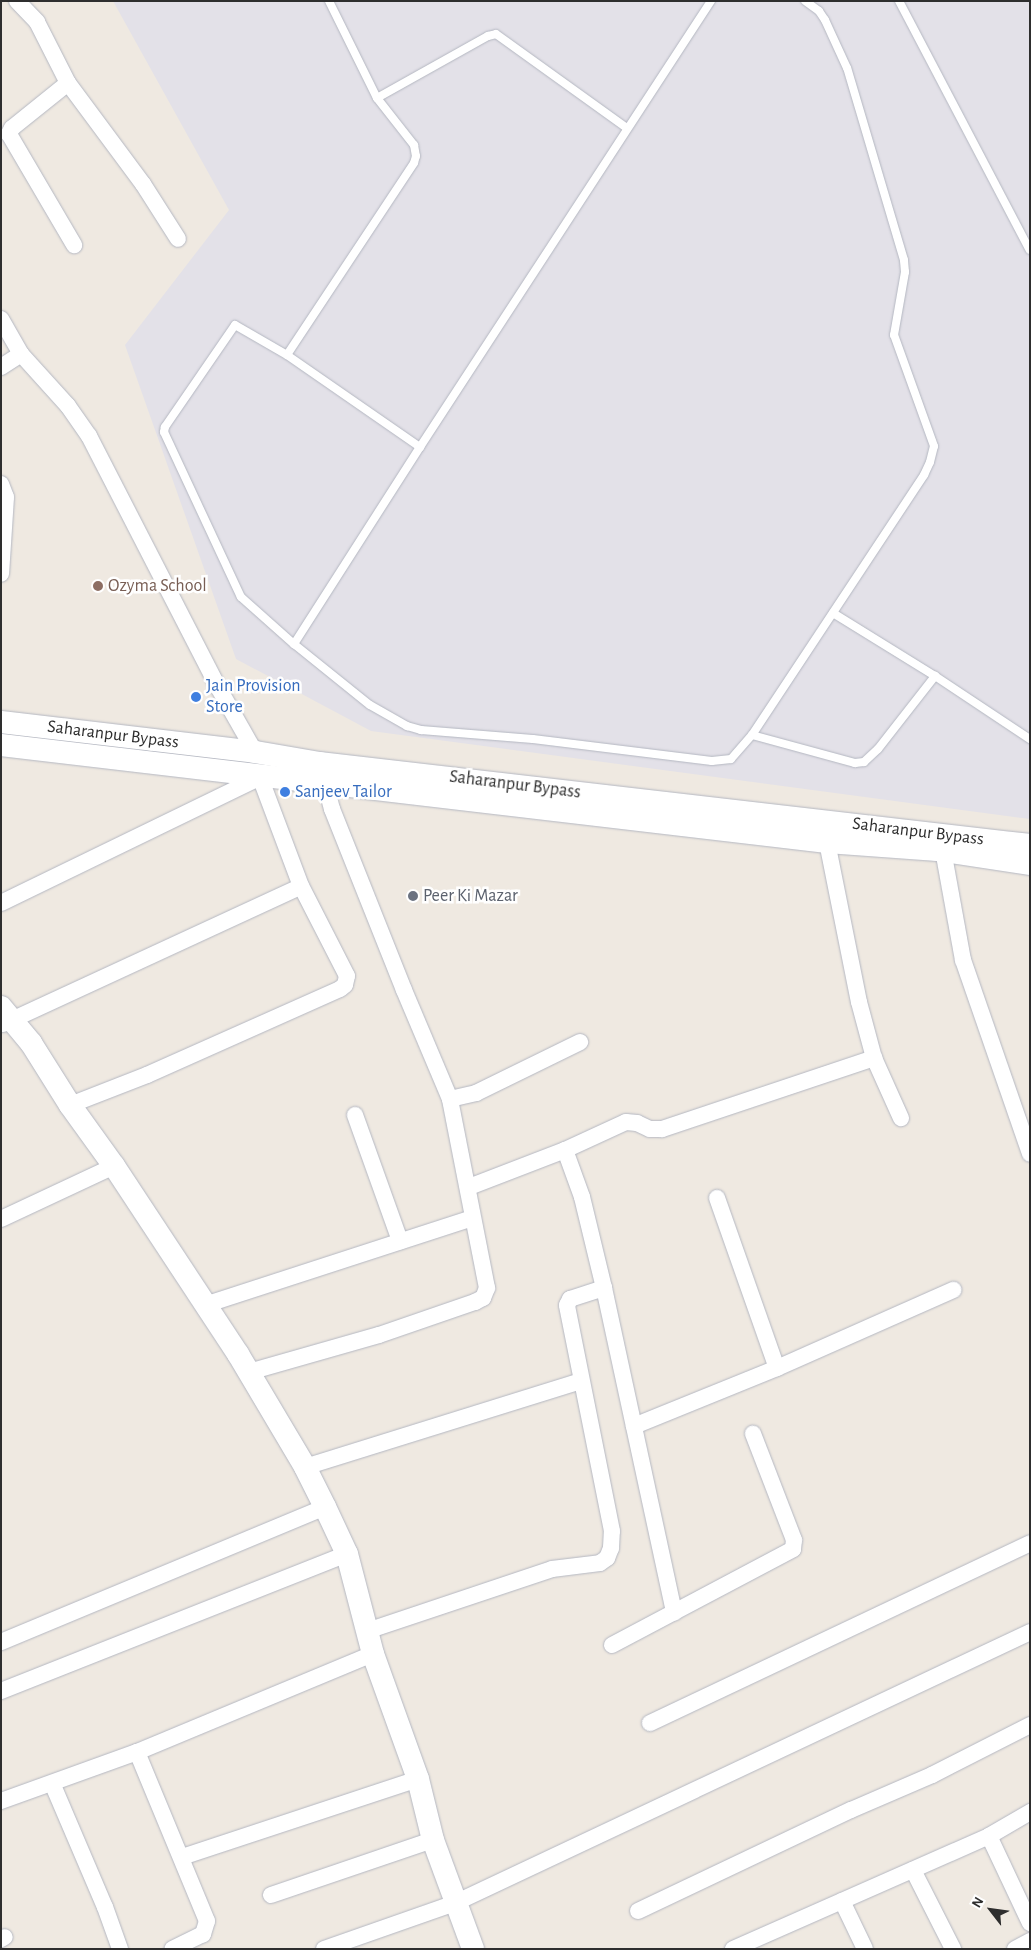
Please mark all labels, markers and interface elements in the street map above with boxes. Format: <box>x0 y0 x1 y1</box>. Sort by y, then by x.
place label: Ozyma School <box>108 575 207 597</box>
marker: Ozyma School <box>92 580 104 592</box>
place label: Jain Provision Store <box>206 676 301 719</box>
marker: Jain Provision Store <box>190 691 202 703</box>
street label: Saharanpur Bypass <box>46 716 180 754</box>
street label: Saharanpur Bypass <box>448 766 582 804</box>
place label: Sanjeev Tailor <box>295 781 392 803</box>
marker: Sanjeev Tailor <box>279 786 291 798</box>
street label: Saharanpur Bypass <box>851 813 985 851</box>
place label: Peer Ki Mazar <box>423 885 518 907</box>
marker: Peer Ki Mazar <box>407 890 419 902</box>
north arrow <box>966 1885 1016 1935</box>
text: N <box>970 1895 987 1910</box>

